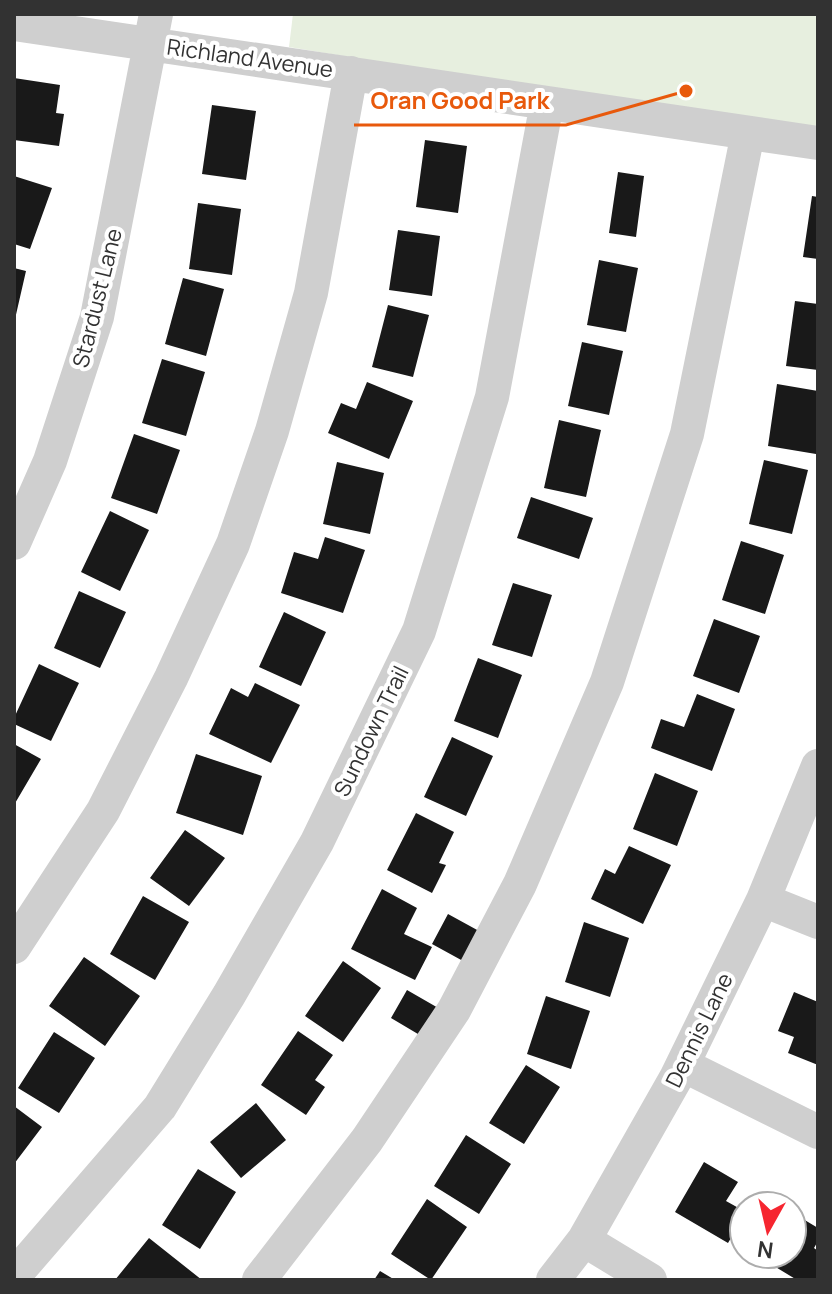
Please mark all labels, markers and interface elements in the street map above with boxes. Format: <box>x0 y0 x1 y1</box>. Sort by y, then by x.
street label: Richland Avenue <box>165 32 335 85</box>
callout: Oran Good Park <box>354 77 566 125</box>
text: Oran Good Park <box>370 83 551 116</box>
street label: Stardust Lane <box>65 225 129 371</box>
street label: Sundown Trail <box>326 661 416 801</box>
street label: Dennis Lane <box>658 968 740 1092</box>
north arrow <box>728 1190 808 1270</box>
text: N <box>755 1234 775 1266</box>

